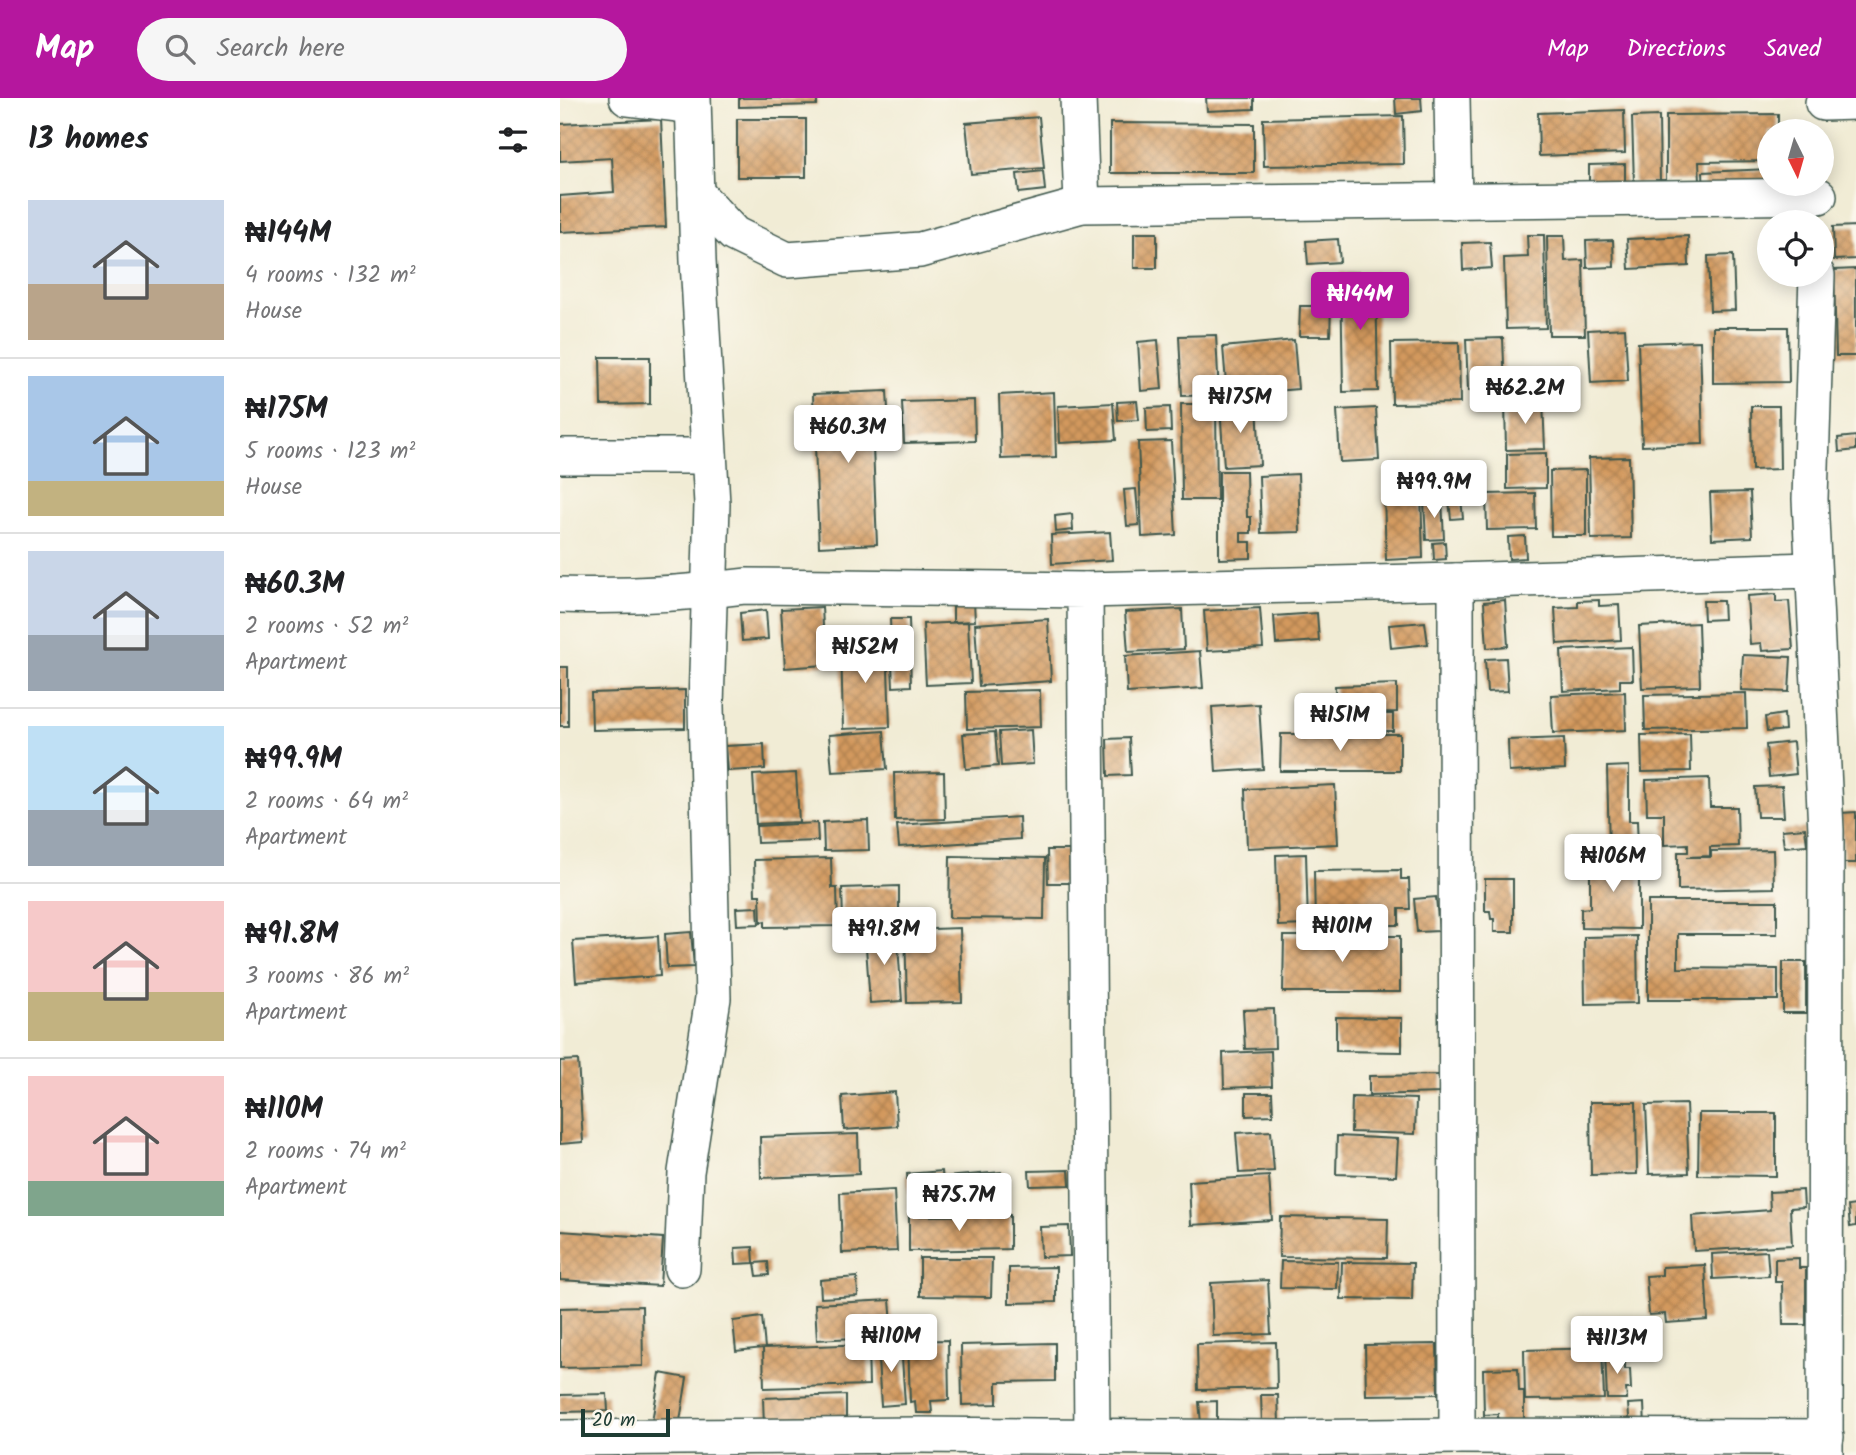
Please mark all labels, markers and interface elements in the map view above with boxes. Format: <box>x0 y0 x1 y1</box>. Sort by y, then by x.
search box <box>137 18 627 81</box>
text: Map <box>35 23 95 76</box>
text: Search here <box>217 28 345 70</box>
icon: search <box>161 30 199 68</box>
text: Map <box>1547 30 1589 69</box>
text: Directions <box>1627 30 1726 69</box>
text: Saved <box>1764 30 1821 69</box>
text: 13 homes <box>28 116 149 164</box>
north arrow <box>1757 119 1834 196</box>
map controls <box>1757 119 1834 287</box>
icon: filters <box>494 121 532 159</box>
text: ₦144M <box>245 210 331 258</box>
button: locate <box>1757 210 1834 287</box>
icon: home <box>84 228 168 312</box>
text: 4 rooms · 132 m² <box>245 258 416 294</box>
pin: ₦144M <box>1311 272 1409 332</box>
text: ₦144M <box>1327 277 1393 313</box>
text: House <box>245 294 302 330</box>
pin: ₦62.2M <box>1468 366 1582 426</box>
text: ₦62.2M <box>1486 371 1564 407</box>
pin: ₦175M <box>1191 376 1289 435</box>
text: ₦175M <box>1208 380 1272 416</box>
text: ₦175M <box>245 386 328 434</box>
icon: home <box>84 404 168 488</box>
pin: ₦60.3M <box>791 406 905 465</box>
text: ₦60.3M <box>810 410 886 446</box>
text: 5 rooms · 123 m² <box>245 434 415 470</box>
pin: ₦99.9M <box>1377 460 1491 520</box>
text: ₦99.9M <box>1397 465 1471 501</box>
text: House <box>245 470 302 506</box>
text: ₦60.3M <box>245 561 345 609</box>
icon: home <box>84 579 168 663</box>
text: 2 rooms · 52 m² <box>245 609 408 645</box>
pin: ₦152M <box>816 626 914 685</box>
text: ₦152M <box>832 630 898 666</box>
text: Apartment <box>245 645 347 681</box>
pin: ₦151M <box>1291 694 1389 753</box>
text: ₦151M <box>1310 698 1370 734</box>
text: ₦99.9M <box>245 736 342 784</box>
icon: home <box>84 754 168 838</box>
text: 2 rooms · 64 m² <box>245 784 408 820</box>
text: Apartment <box>245 820 347 856</box>
pin: ₦106M <box>1564 834 1662 894</box>
text: ₦106M <box>1580 839 1646 875</box>
pin: ₦101M <box>1293 904 1391 964</box>
pin: ₦91.8M <box>827 908 941 967</box>
text: ₦101M <box>1312 909 1372 945</box>
text: ₦91.8M <box>245 911 338 959</box>
text: ₦91.8M <box>848 912 920 948</box>
icon: home <box>84 929 168 1013</box>
text: 3 rooms · 86 m² <box>245 959 409 995</box>
text: Apartment <box>245 995 347 1031</box>
text: ₦110M <box>245 1086 323 1134</box>
icon: home <box>84 1104 168 1188</box>
text: 2 rooms · 74 m² <box>245 1134 406 1170</box>
text: Apartment <box>245 1170 347 1206</box>
pin: ₦75.7M <box>902 1174 1016 1233</box>
text: ₦75.7M <box>923 1178 995 1214</box>
pin: ₦110M <box>842 1314 940 1374</box>
pin: ₦113M <box>1568 1316 1666 1376</box>
text: ₦110M <box>861 1319 921 1355</box>
text: ₦113M <box>1587 1321 1647 1357</box>
scale bar <box>581 1406 670 1438</box>
text: 20 m <box>592 1406 635 1436</box>

